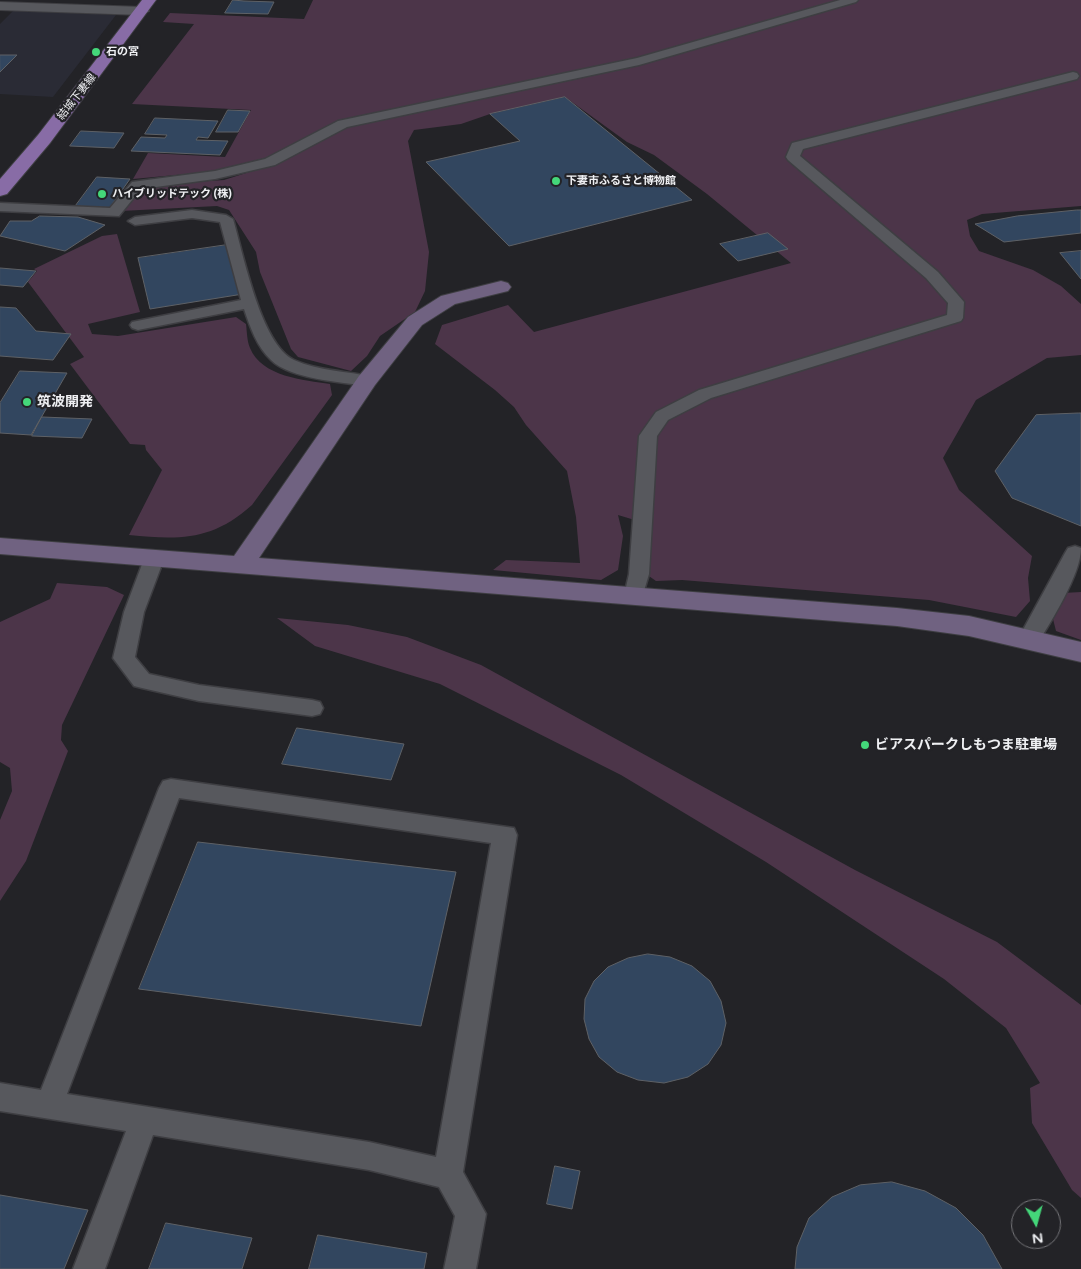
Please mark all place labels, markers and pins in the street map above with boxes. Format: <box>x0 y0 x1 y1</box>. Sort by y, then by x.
place label: 石の宮 <box>106 45 139 59</box>
marker: 石の宮 <box>90 46 102 58</box>
place label: 下妻市ふるさと博物館 <box>566 174 676 188</box>
marker: 下妻市ふるさと博物館 <box>550 175 562 187</box>
place label: ハイブリッドテック (株) <box>112 187 232 201</box>
marker: ハイブリッドテック (株) <box>96 188 108 200</box>
place label: 筑波開発 <box>37 394 93 410</box>
marker: 筑波開発 <box>21 396 33 408</box>
place label: ビアスパークしもつま駐車場 <box>875 737 1057 753</box>
marker: ビアスパークしもつま駐車場 <box>859 739 871 751</box>

